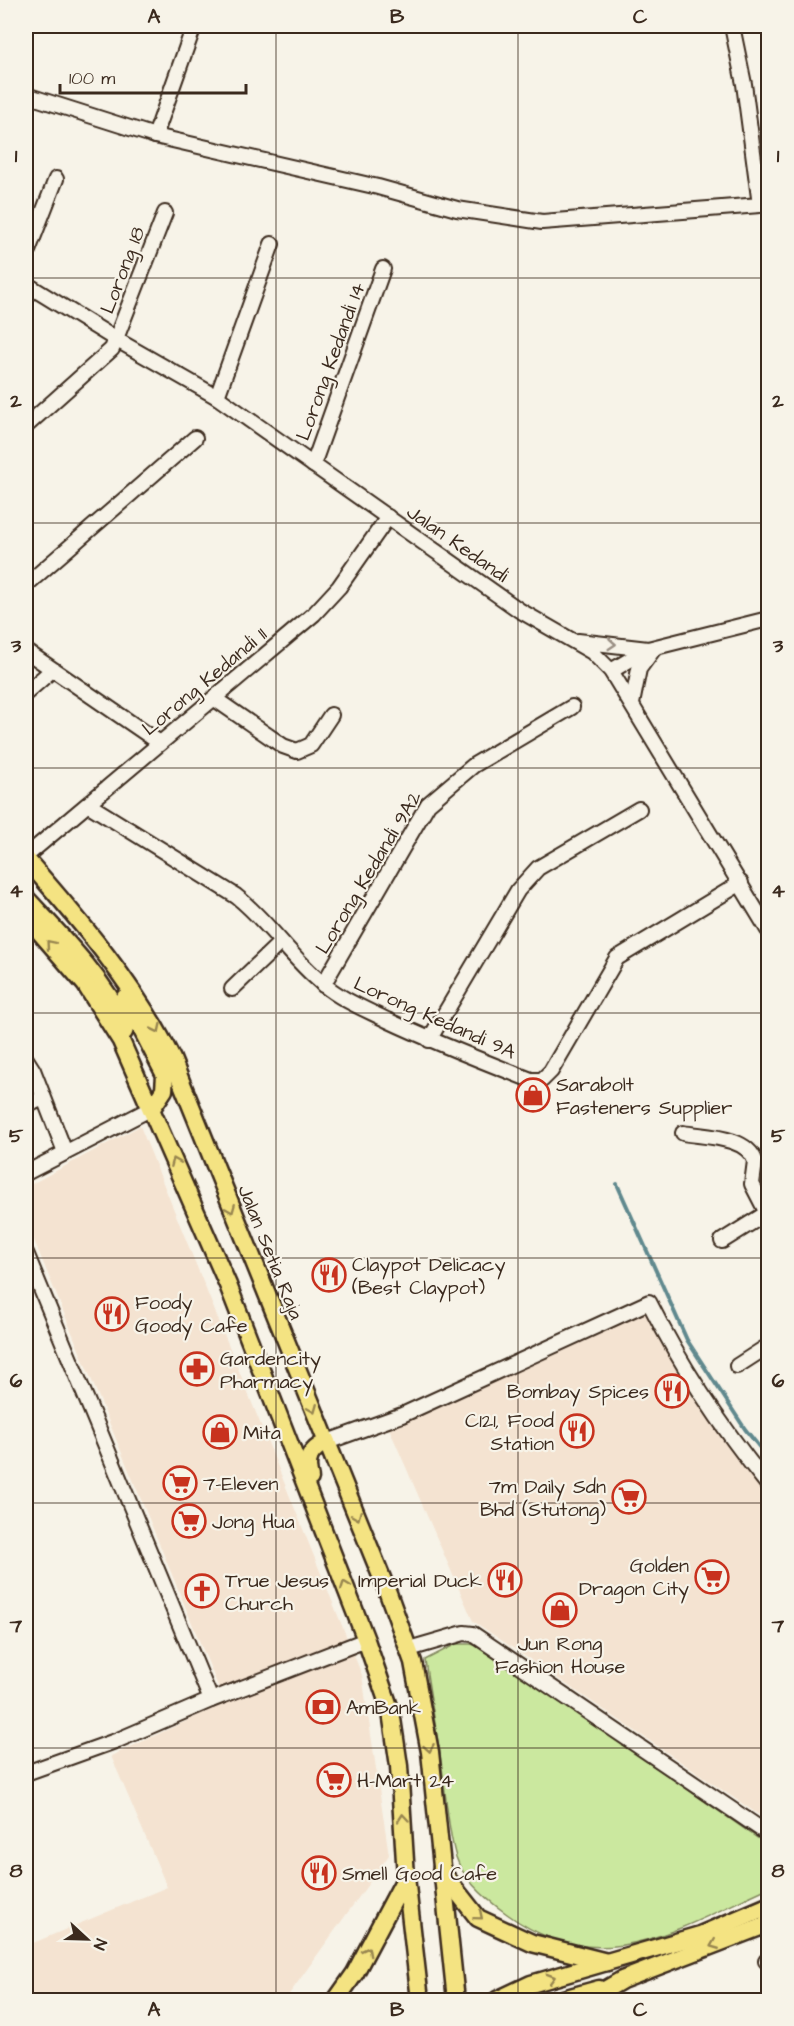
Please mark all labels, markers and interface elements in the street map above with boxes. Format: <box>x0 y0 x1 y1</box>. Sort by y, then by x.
text: A <box>148 3 161 31</box>
text: B <box>390 3 405 31</box>
text: C <box>633 3 648 31</box>
scale bar <box>60 57 246 95</box>
text: 100 m <box>69 66 115 91</box>
text: 1 <box>15 142 18 170</box>
text: 1 <box>777 142 780 170</box>
street label: Lorong 18 <box>94 223 153 318</box>
street label: Lorong Kedandi 14 <box>289 278 374 445</box>
text: 2 <box>9 387 22 415</box>
text: 2 <box>771 387 784 415</box>
street label: Jalan Kedandi <box>401 498 514 589</box>
street label: Lorong Kedandi 11 <box>136 621 274 743</box>
text: 3 <box>10 632 22 660</box>
text: 3 <box>772 632 784 660</box>
one-way arrow <box>607 637 616 650</box>
street label: Lorong Kedandi 9A2 <box>309 785 430 960</box>
text: 4 <box>9 877 23 905</box>
text: 4 <box>771 877 785 905</box>
one-way arrow <box>46 940 57 950</box>
street label: Lorong Kedandi 9A <box>349 970 520 1067</box>
one-way arrow <box>150 1023 161 1034</box>
place label: Sarabolt Fasteners Supplier <box>556 1071 732 1122</box>
shop icon: Sarabolt Fasteners Supplier <box>515 1077 551 1113</box>
text: 5 <box>9 1122 24 1150</box>
text: 5 <box>771 1122 786 1150</box>
one-way arrow <box>170 1158 182 1169</box>
street label: Jalan Setia Raja <box>230 1181 310 1324</box>
one-way arrow <box>224 1203 236 1214</box>
place label: Claypot Delicacy (Best Claypot) <box>352 1251 505 1303</box>
restaurant icon: Claypot Delicacy (Best Claypot) <box>311 1257 347 1293</box>
place label: Foody Goody Cafe <box>135 1289 248 1341</box>
restaurant icon: Foody Goody Cafe <box>94 1296 130 1332</box>
place label: Gardencity Pharmacy <box>220 1345 321 1397</box>
pharmacy icon: Gardencity Pharmacy <box>179 1351 215 1387</box>
text: 6 <box>10 1367 23 1395</box>
text: 6 <box>772 1367 785 1395</box>
restaurant icon: Bombay Spices <box>654 1373 690 1409</box>
place label: Bombay Spices <box>507 1378 649 1407</box>
one-way arrow <box>306 1403 318 1414</box>
place label: C121, Food Station <box>465 1407 554 1458</box>
restaurant icon: C121, Food Station <box>559 1413 595 1449</box>
shop icon: Mita <box>202 1414 238 1450</box>
place label: Mita <box>243 1419 281 1447</box>
supermarket icon: 7-Eleven <box>162 1465 198 1501</box>
place label: 7-Eleven <box>203 1470 279 1498</box>
place label: 7m Daily Sdn Bhd (Stutong) <box>480 1473 606 1525</box>
supermarket icon: 7m Daily Sdn Bhd (Stutong) <box>611 1479 647 1515</box>
supermarket icon: Jong Hua <box>171 1503 207 1539</box>
place label: Jong Hua <box>212 1508 295 1537</box>
one-way arrow <box>350 1510 362 1521</box>
place label: Golden Dragon City <box>579 1552 689 1604</box>
supermarket icon: Golden Dragon City <box>694 1559 730 1595</box>
restaurant icon: Imperial Duck <box>487 1562 523 1598</box>
place label: True Jesus Church <box>225 1567 329 1618</box>
place label: Imperial Duck <box>358 1567 482 1595</box>
church icon: True Jesus Church <box>184 1573 220 1609</box>
one-way arrow <box>340 1581 352 1592</box>
shop icon: Jun Rong Fashion House <box>542 1592 578 1628</box>
text: 7 <box>9 1612 23 1640</box>
text: 7 <box>771 1612 785 1640</box>
place label: Jun Rong Fashion House <box>495 1630 625 1681</box>
bank icon: AmBank <box>305 1689 341 1725</box>
place label: AmBank <box>346 1694 421 1722</box>
one-way arrow <box>423 1743 435 1752</box>
supermarket icon: H-Mart 24 <box>316 1762 352 1798</box>
place label: H-Mart 24 <box>357 1767 455 1795</box>
one-way arrow <box>397 1814 410 1823</box>
restaurant icon: Smell Good Cafe <box>301 1855 337 1891</box>
text: 8 <box>10 1857 23 1885</box>
text: 8 <box>772 1857 785 1885</box>
place label: Smell Good Cafe <box>342 1860 497 1888</box>
one-way arrow <box>472 1908 483 1919</box>
north arrow <box>57 1909 117 1969</box>
text: N <box>88 1935 112 1953</box>
one-way arrow <box>709 1938 720 1950</box>
one-way arrow <box>360 1947 371 1957</box>
one-way arrow <box>545 1973 556 1985</box>
text: A <box>148 1996 161 2024</box>
text: B <box>390 1996 405 2024</box>
text: C <box>633 1996 648 2024</box>

